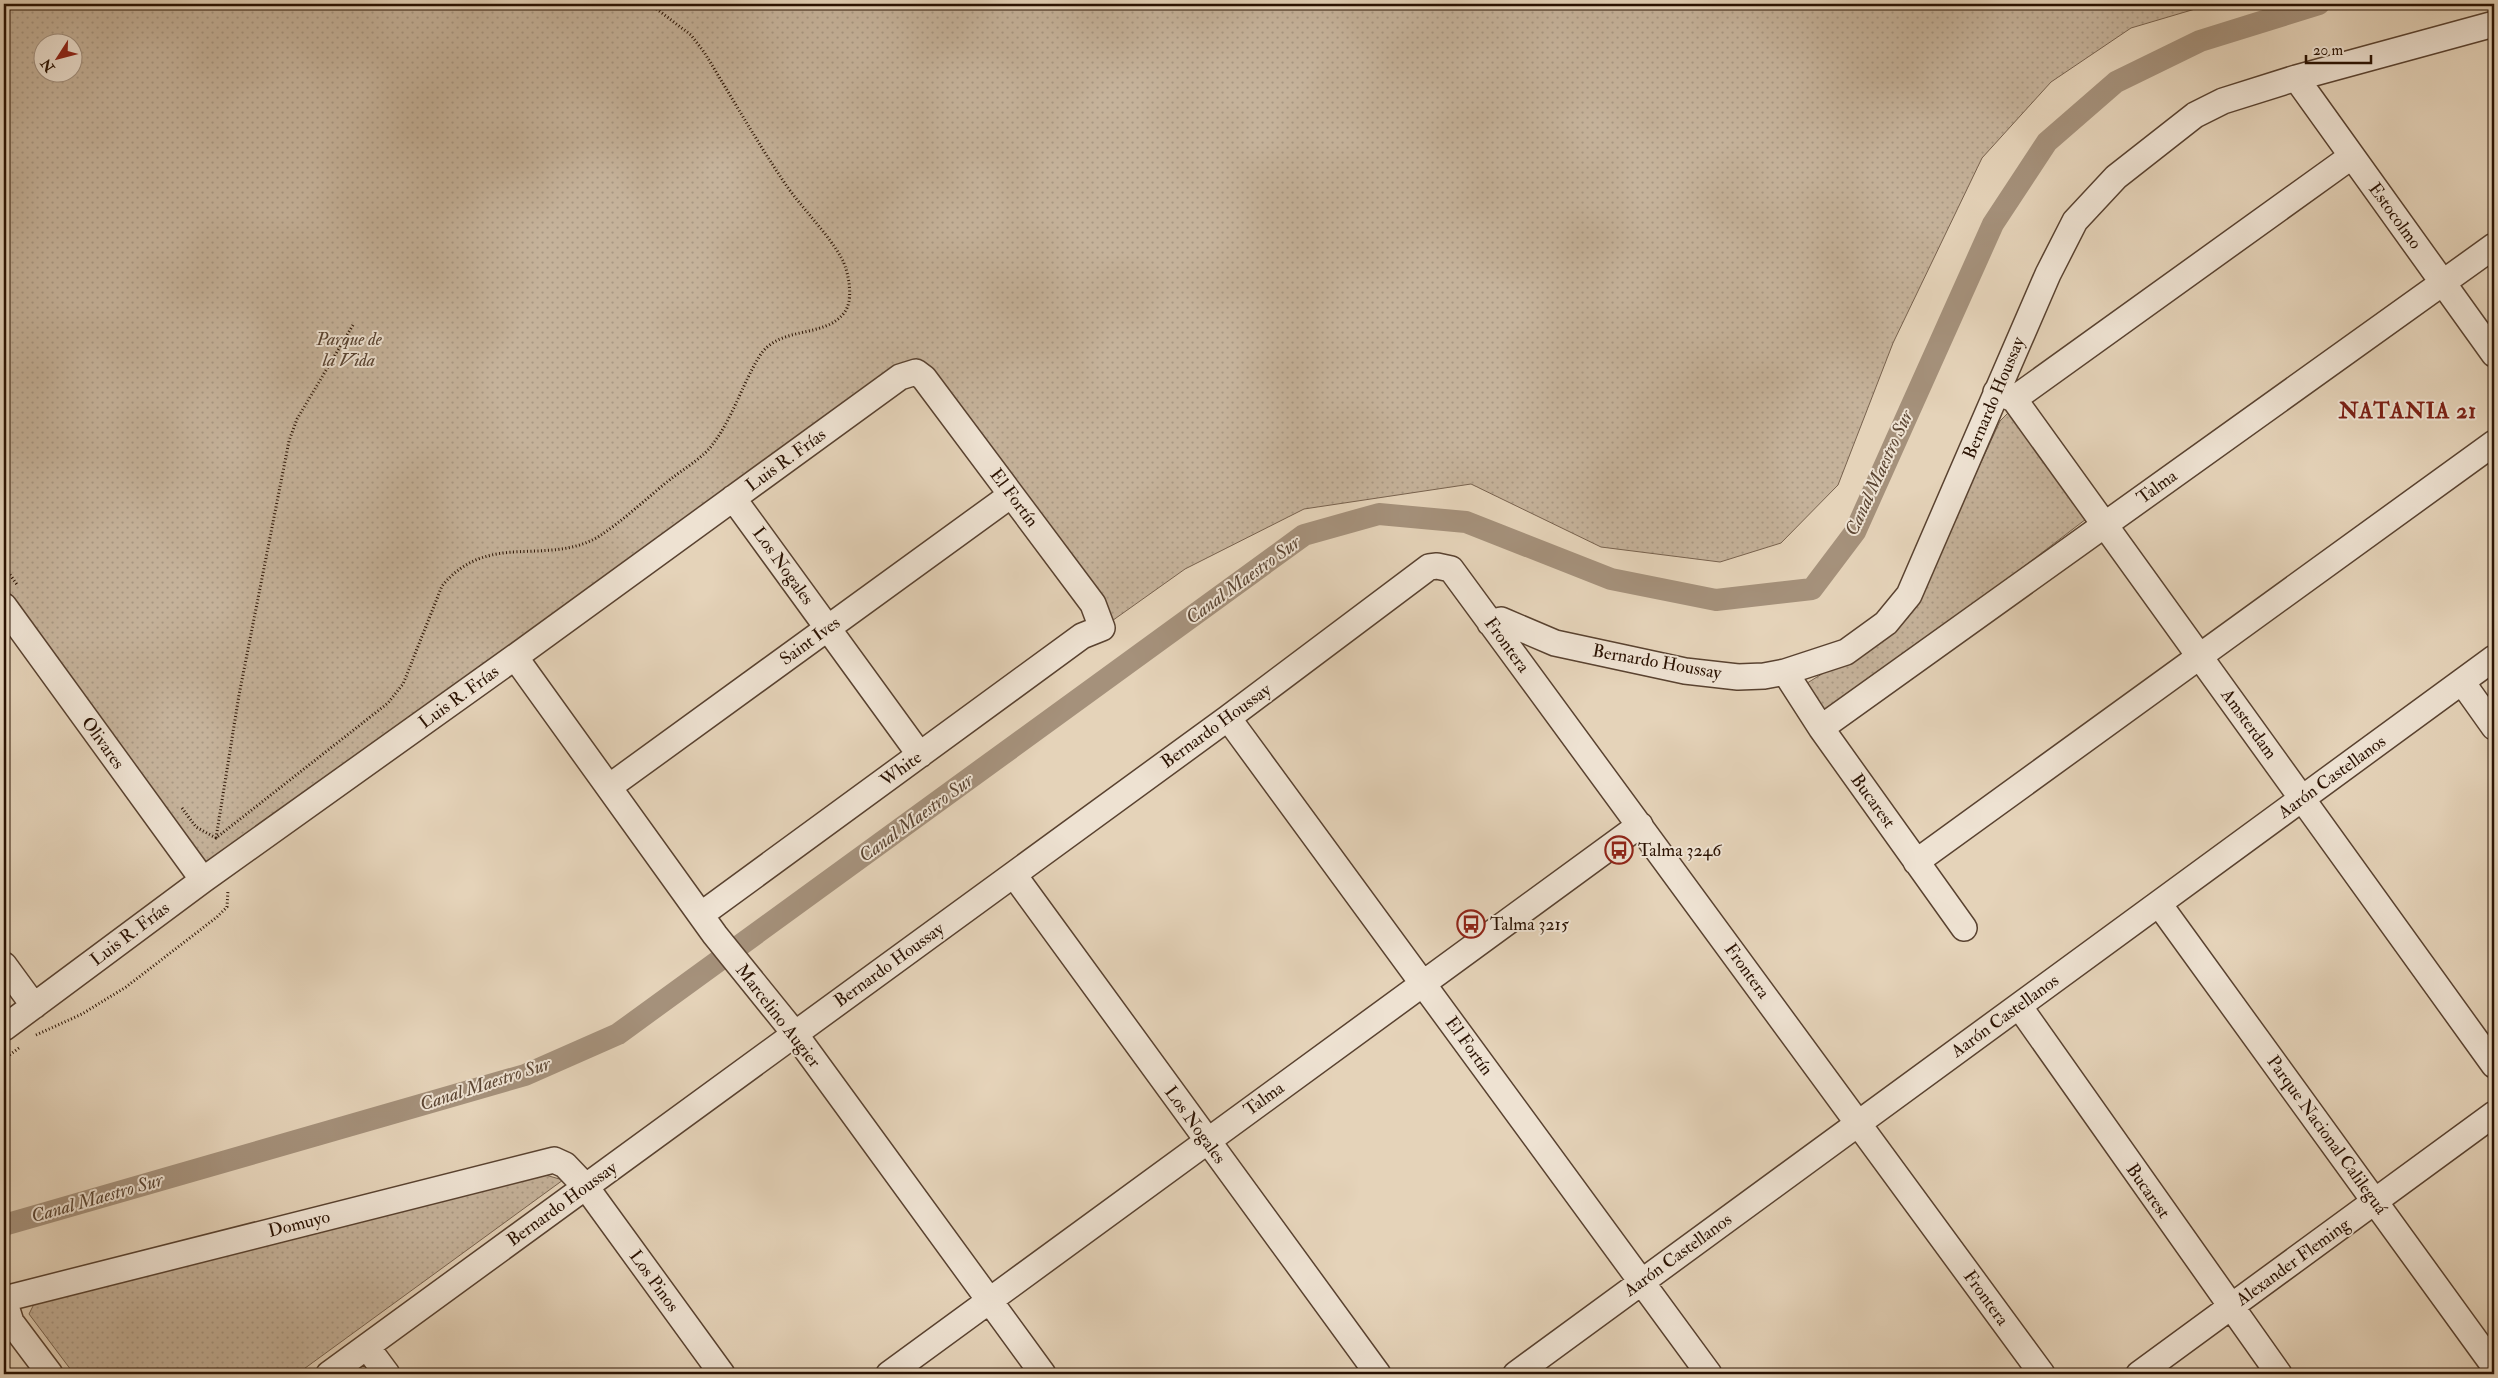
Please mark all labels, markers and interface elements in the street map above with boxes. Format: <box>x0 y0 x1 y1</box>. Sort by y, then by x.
north arrow <box>32 32 82 82</box>
scale bar <box>2306 32 2370 64</box>
text: 20 m <box>2313 41 2343 60</box>
text: N <box>37 55 59 76</box>
street label: Estocolmo <box>2363 178 2427 254</box>
park label: Parque de la Vida <box>315 328 383 372</box>
street label: Bernardo Houssay <box>1958 332 2031 463</box>
district label: NATANIA 21 <box>2338 397 2477 425</box>
water label: Canal Maestro Sur <box>1839 406 1919 540</box>
street label: Luis R. Frías <box>741 423 831 497</box>
street label: El Fortín <box>985 464 1043 532</box>
street label: Talma <box>2132 464 2182 509</box>
street label: Los Nogales <box>747 523 819 609</box>
water label: Canal Maestro Sur <box>1181 530 1306 630</box>
street label: Saint Ives <box>775 611 845 671</box>
street label: Frontera <box>1479 613 1535 678</box>
street label: Bernardo Houssay <box>1591 639 1724 685</box>
street label: Luis R. Frías <box>414 660 504 734</box>
street label: Bernardo Houssay <box>1156 678 1276 774</box>
street label: Amsterdam <box>2215 683 2282 764</box>
street label: Olivares <box>76 712 130 774</box>
street label: Aarón Castellanos <box>2273 730 2391 824</box>
street label: White <box>875 746 927 792</box>
water label: Canal Maestro Sur <box>854 768 979 868</box>
street label: Bucarest <box>1845 769 1901 833</box>
bus stop icon: Talma 3246 <box>1604 835 1634 865</box>
place label: Talma 3246 <box>1638 839 1722 862</box>
street label: Luis R. Frías <box>86 897 174 971</box>
bus stop icon: Talma 3215 <box>1456 909 1486 939</box>
place label: Talma 3215 <box>1490 913 1569 936</box>
street label: Bernardo Houssay <box>829 917 949 1013</box>
street label: Frontera <box>1719 939 1775 1004</box>
street label: Marcelino Augier <box>730 959 826 1073</box>
street label: Aarón Castellanos <box>1946 969 2064 1063</box>
street label: El Fortín <box>1440 1012 1498 1080</box>
water label: Canal Maestro Sur <box>417 1051 554 1116</box>
street label: Parque Nacional Calileguá <box>2262 1051 2393 1219</box>
street label: Talma <box>1239 1076 1289 1121</box>
street label: Los Nogales <box>1159 1082 1231 1168</box>
street label: Bernardo Houssay <box>502 1156 622 1252</box>
street label: Bucarest <box>2121 1159 2175 1223</box>
water label: Canal Maestro Sur <box>28 1167 167 1228</box>
street label: Domuyo <box>266 1205 333 1243</box>
street label: Aarón Castellanos <box>1619 1208 1737 1302</box>
street label: Alexander Fleming <box>2231 1212 2355 1312</box>
street label: Los Pinos <box>624 1245 684 1317</box>
street label: Frontera <box>1958 1266 2014 1331</box>

